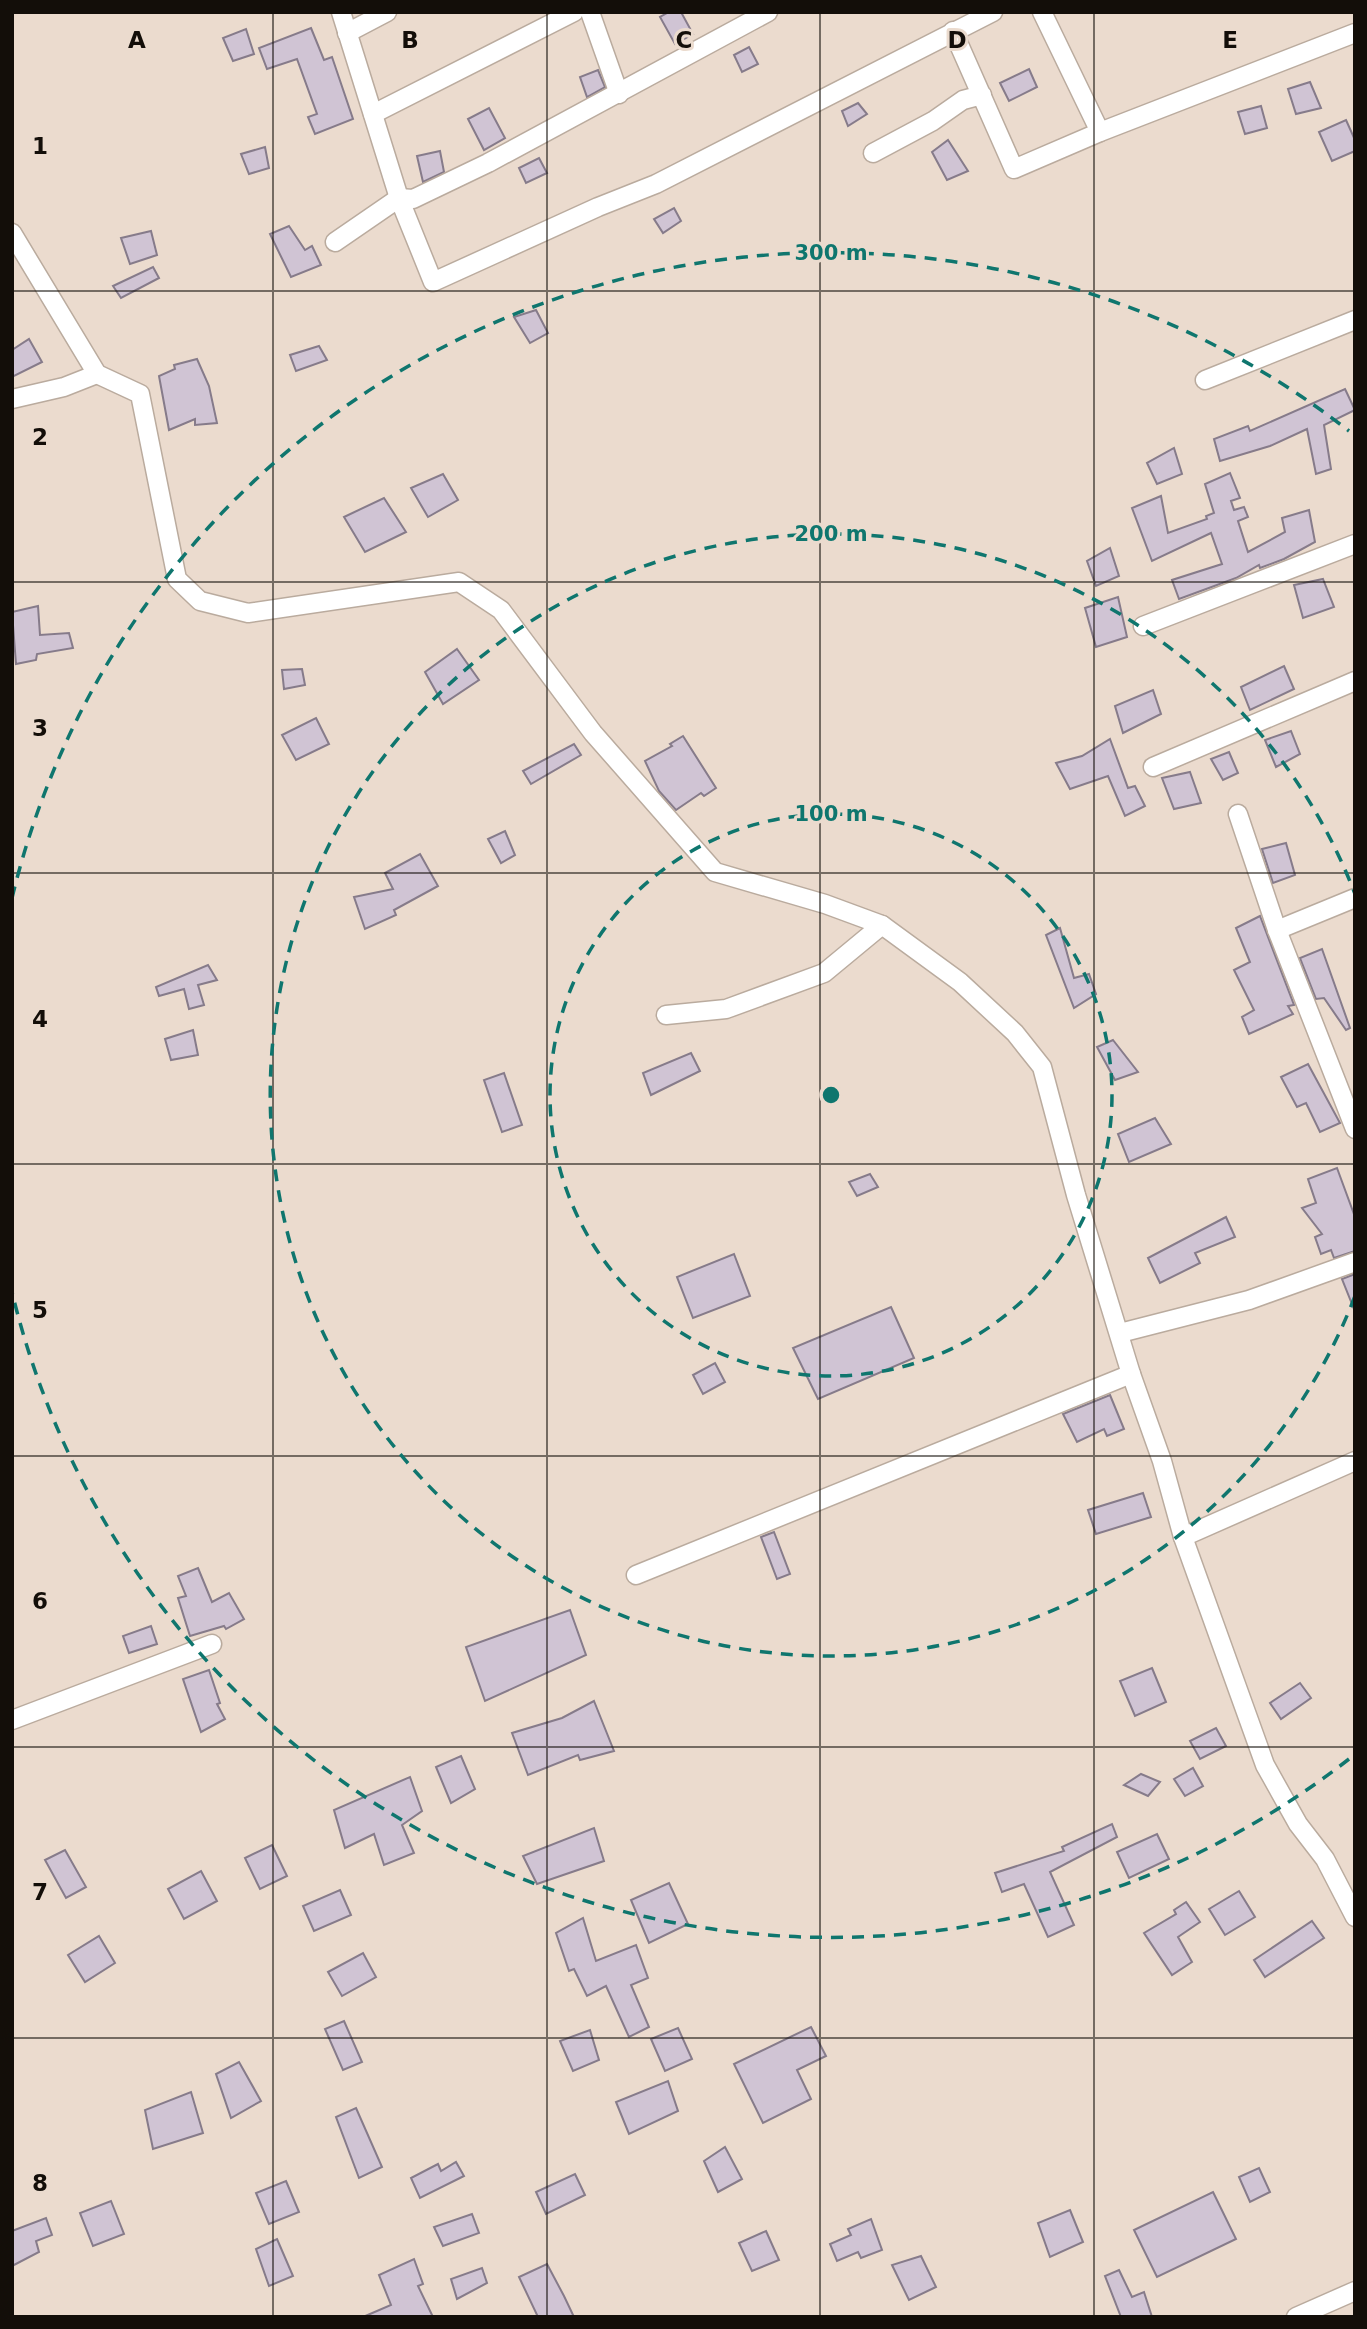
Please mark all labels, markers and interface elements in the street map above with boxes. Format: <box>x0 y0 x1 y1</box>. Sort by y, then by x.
text: A <box>128 27 146 53</box>
text: B <box>401 27 419 53</box>
text: C <box>676 27 692 53</box>
text: D <box>947 27 967 53</box>
text: E <box>1222 27 1238 53</box>
text: 1 <box>32 133 48 159</box>
text: 300 m <box>794 241 868 265</box>
text: 2 <box>32 424 48 450</box>
text: 200 m <box>794 522 868 546</box>
text: 3 <box>32 715 48 741</box>
text: 100 m <box>794 802 868 826</box>
text: 4 <box>32 1006 48 1032</box>
centre of rings <box>819 1083 843 1107</box>
text: 5 <box>32 1297 48 1323</box>
text: 6 <box>32 1588 48 1614</box>
text: 7 <box>32 1879 48 1905</box>
text: 8 <box>32 2170 48 2196</box>

